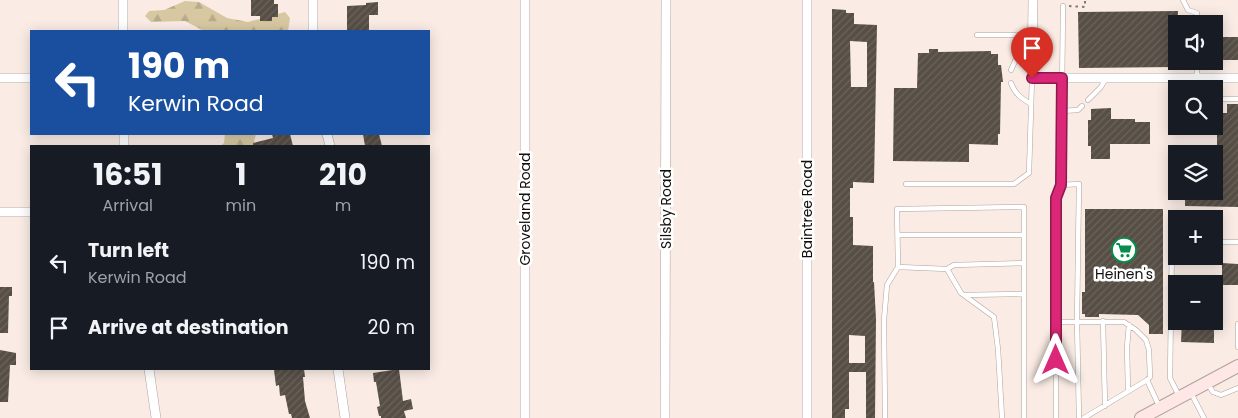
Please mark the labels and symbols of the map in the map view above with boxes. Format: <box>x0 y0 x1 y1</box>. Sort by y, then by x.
pin <box>1011 27 1053 78</box>
street label: Groveland Road <box>515 152 535 266</box>
street label: Baintree Road <box>797 160 817 258</box>
street label: Silsby Road <box>656 169 676 249</box>
supermarket icon: Heinen's <box>1111 237 1137 263</box>
place label: Heinen's <box>1095 264 1153 284</box>
position arrow <box>1029 333 1081 385</box>

